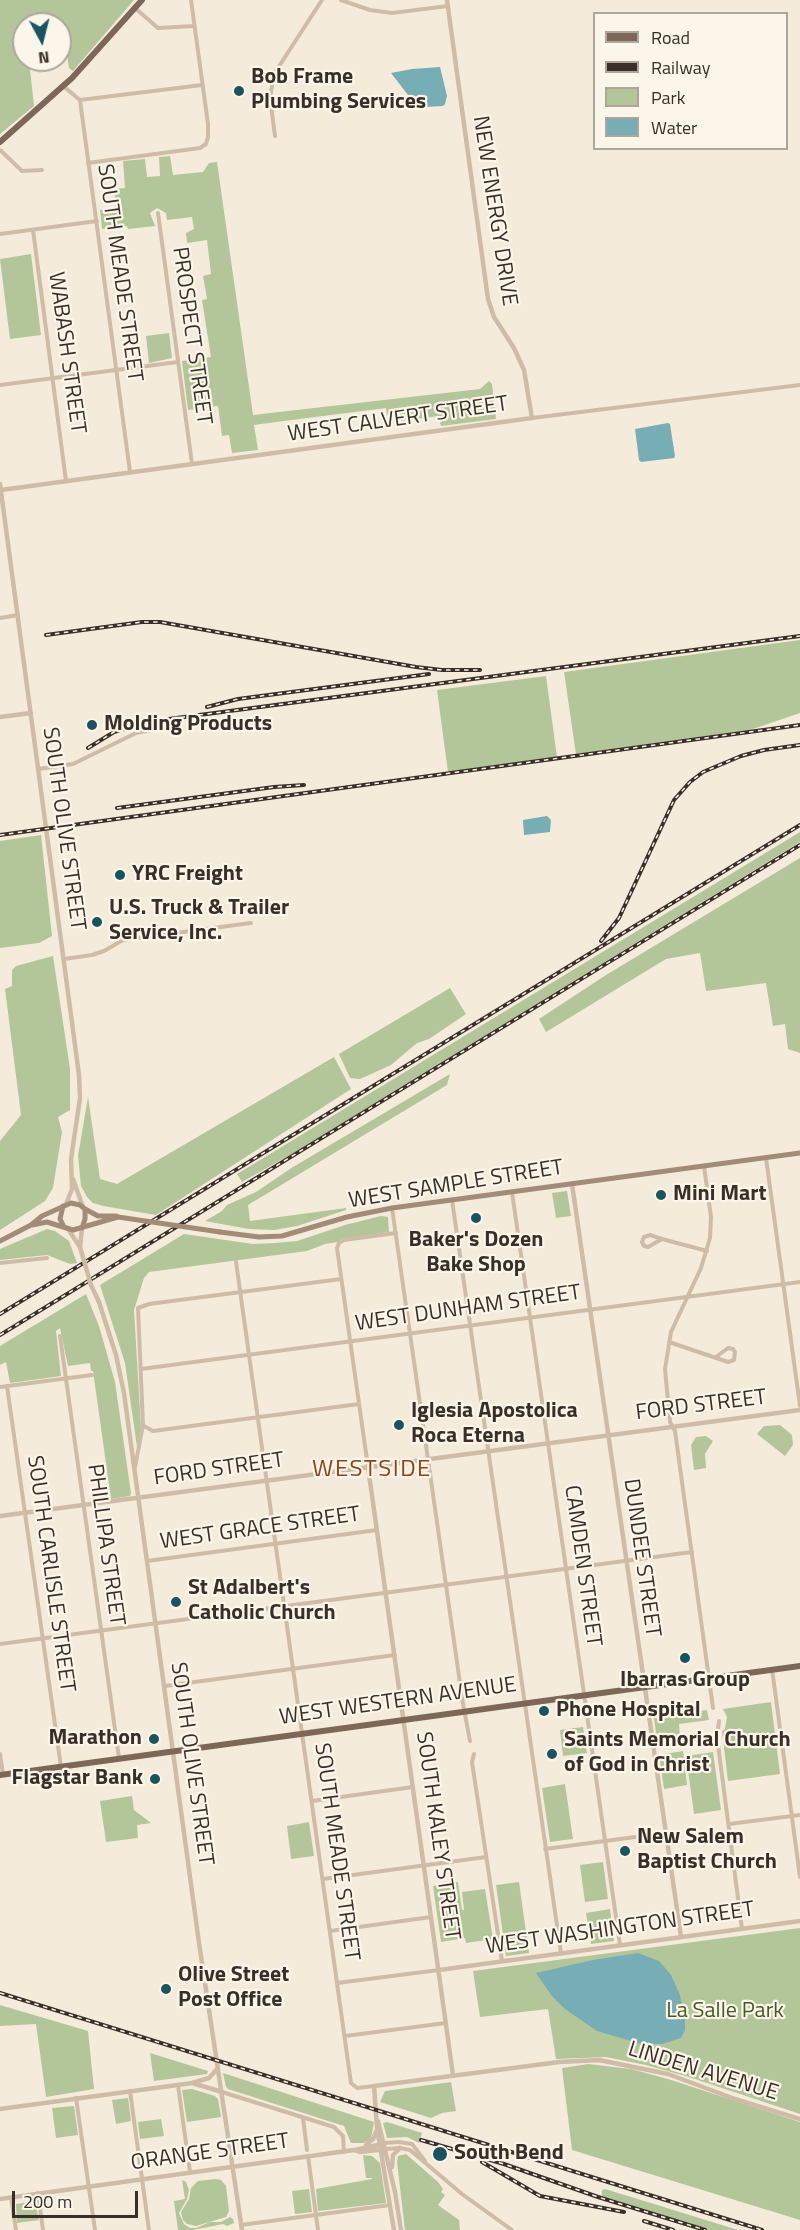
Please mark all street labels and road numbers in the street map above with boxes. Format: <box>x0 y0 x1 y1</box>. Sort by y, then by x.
street label: NEW ENERGY DRIVE <box>466 114 522 308</box>
street label: SOUTH MEADE STREET <box>91 162 147 384</box>
street label: PROSPECT STREET <box>165 245 217 427</box>
street label: WABASH STREET <box>42 270 90 436</box>
street label: WEST CALVERT STREET <box>286 391 510 449</box>
street label: SOUTH OLIVE STREET <box>36 726 90 932</box>
street label: WEST SAMPLE STREET <box>347 1155 565 1215</box>
street label: WEST DUNHAM STREET <box>354 1280 582 1338</box>
street label: FORD STREET <box>634 1385 768 1427</box>
street label: FORD STREET <box>152 1448 286 1492</box>
street label: SOUTH CARLISLE STREET <box>20 1454 80 1694</box>
street label: PHILLIPA STREET <box>81 1462 129 1628</box>
street label: DUNDEE STREET <box>617 1477 665 1639</box>
street label: CAMDEN STREET <box>558 1484 606 1648</box>
street label: WEST GRACE STREET <box>158 1502 362 1556</box>
street label: SOUTH OLIVE STREET <box>164 1661 218 1867</box>
street label: WEST WESTERN AVENUE <box>278 1672 518 1732</box>
street label: SOUTH KALEY STREET <box>409 1730 465 1942</box>
street label: SOUTH MEADE STREET <box>308 1741 364 1963</box>
street label: WEST WASHINGTON STREET <box>484 1897 756 1961</box>
street label: LINDEN AVENUE <box>625 2037 781 2107</box>
street label: ORANGE STREET <box>129 2129 291 2177</box>

